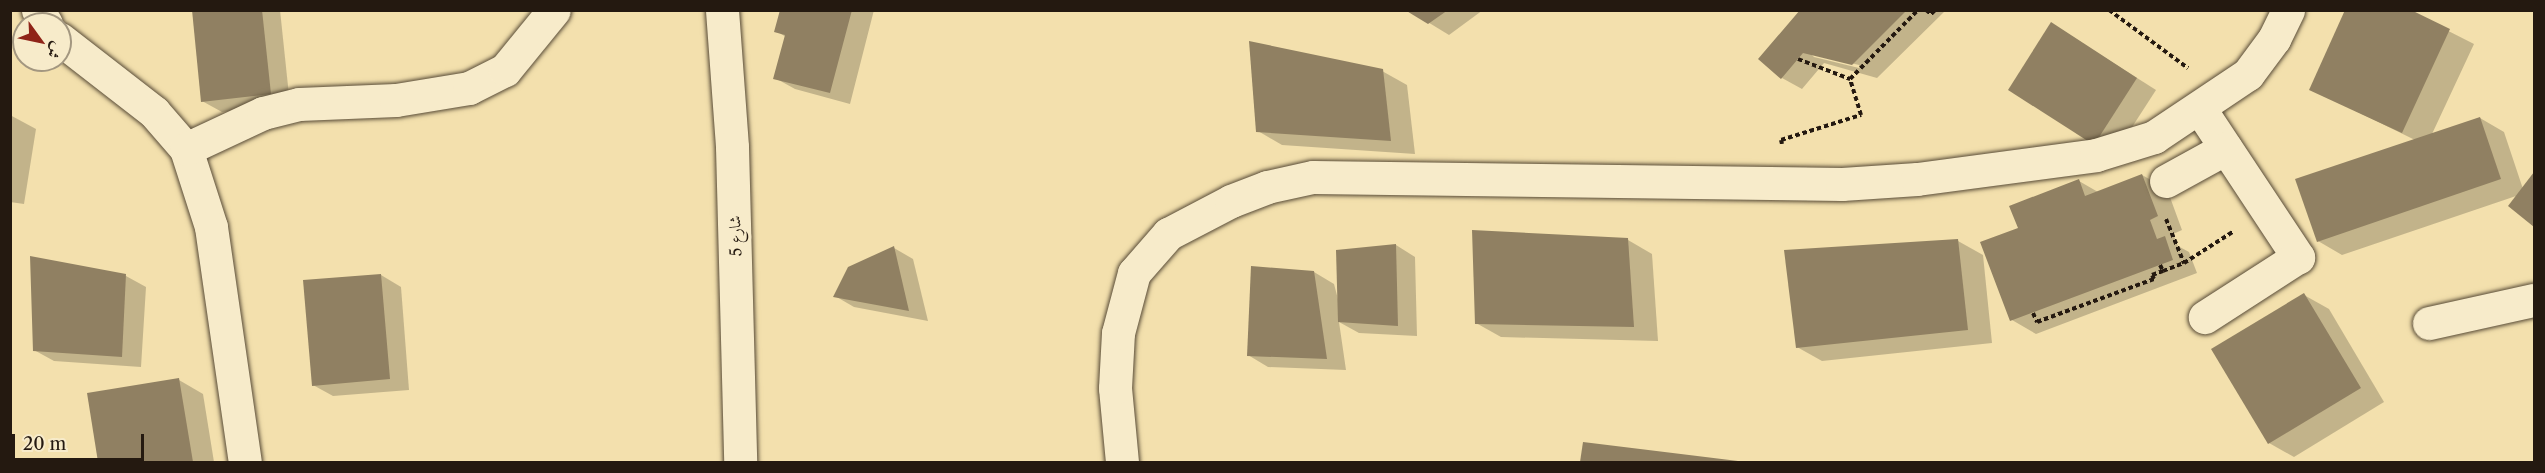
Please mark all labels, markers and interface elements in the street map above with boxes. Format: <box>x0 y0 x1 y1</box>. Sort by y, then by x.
north arrow <box>12 12 72 72</box>
text: ش <box>43 39 68 63</box>
street label: شارع 5 <box>725 215 745 257</box>
scale bar <box>15 422 147 460</box>
text: 20 m <box>23 433 66 455</box>

